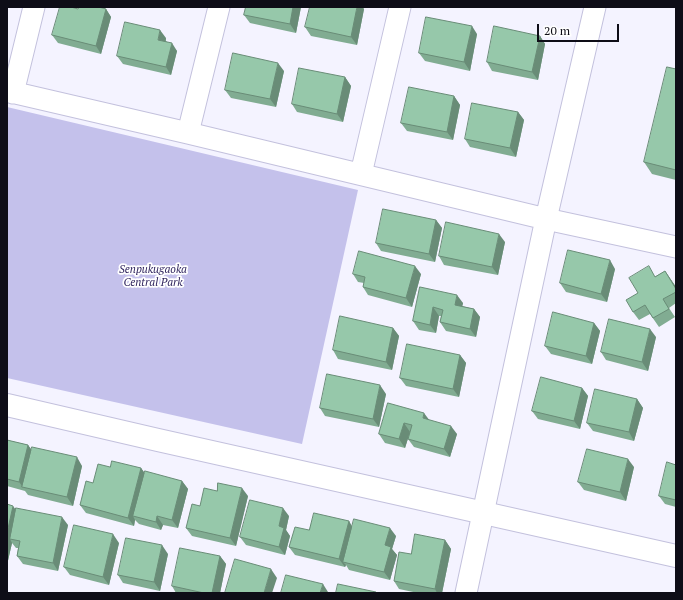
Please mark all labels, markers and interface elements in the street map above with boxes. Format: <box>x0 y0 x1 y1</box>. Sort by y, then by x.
scale bar <box>539 16 621 42</box>
text: 20 m <box>544 23 570 38</box>
park label: Senpukugaoka Central Park <box>119 263 187 289</box>

